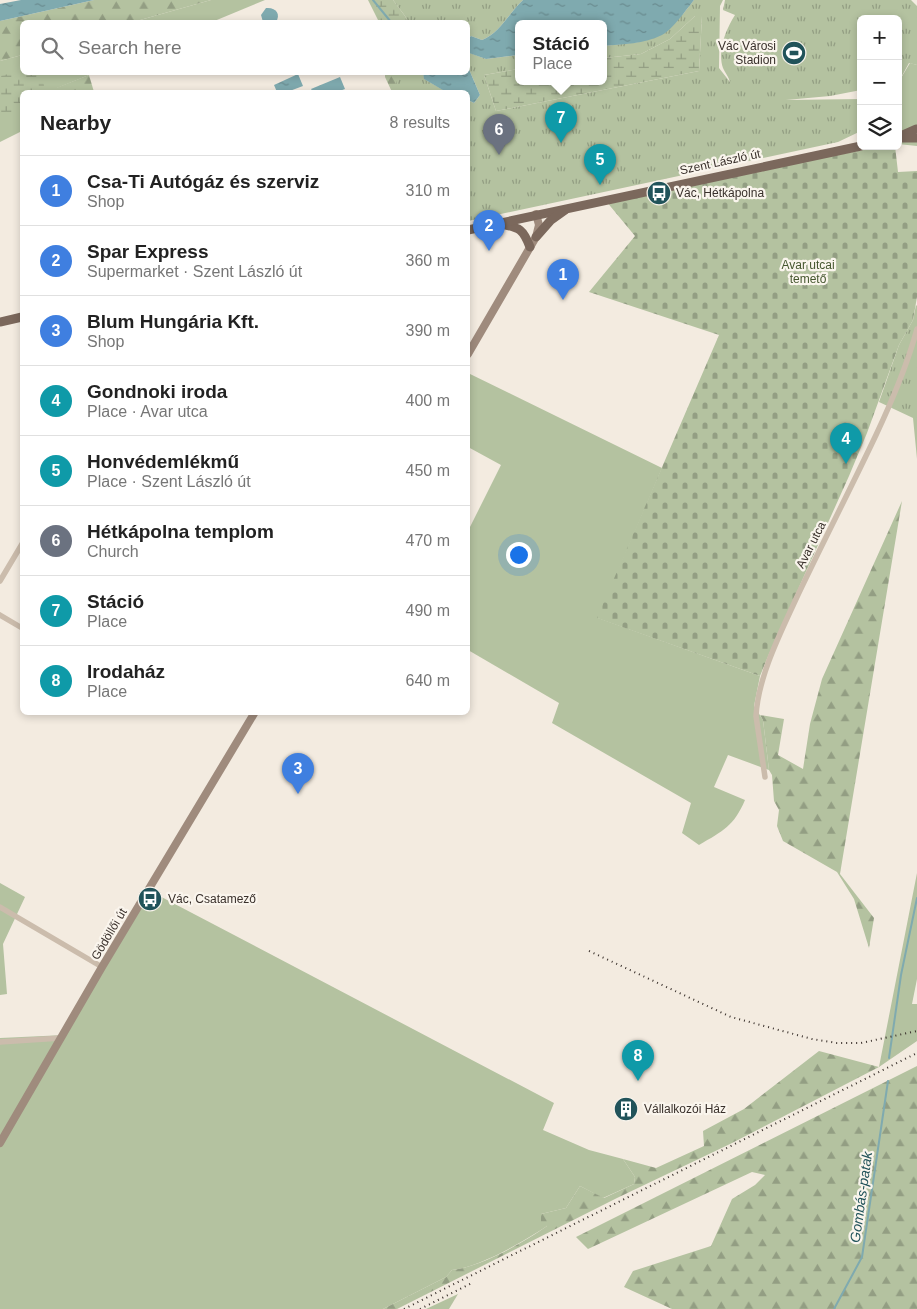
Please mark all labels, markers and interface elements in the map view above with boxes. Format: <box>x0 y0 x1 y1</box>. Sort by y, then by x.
map controls <box>857 15 902 150</box>
button: + <box>857 15 902 60</box>
search box <box>20 20 470 75</box>
popup <box>515 20 607 85</box>
text: Stáció <box>532 33 590 54</box>
icon: search <box>38 34 66 62</box>
text: Search here <box>78 37 182 58</box>
place label: Vác Városi Stadion <box>718 39 776 67</box>
sports icon: Vác Városi Stadion <box>781 40 807 66</box>
text: Place <box>532 55 573 72</box>
button: − <box>857 60 902 105</box>
pin: 7 <box>545 102 577 143</box>
button: layers <box>857 105 902 150</box>
text: Nearby <box>40 111 111 134</box>
text: 8 results <box>390 114 450 131</box>
pin: 6 <box>483 114 515 155</box>
pin: 5 <box>584 144 616 185</box>
street label: Szent László út <box>678 146 762 177</box>
text: Csa-Ti Autógáz és szerviz <box>87 171 319 192</box>
bus stop icon: Vác, Hétkápolna <box>646 180 672 206</box>
text: 1 <box>52 182 60 199</box>
text: 310 m <box>406 182 450 199</box>
place label: Vác, Hétkápolna <box>676 186 764 200</box>
text: Shop <box>87 193 124 210</box>
pin: 2 <box>473 210 505 251</box>
text: Spar Express <box>87 241 208 262</box>
text: 2 <box>52 252 60 269</box>
text: 360 m <box>406 252 450 269</box>
park label: Avar utcai temető <box>781 258 835 286</box>
pin: 1 <box>547 259 579 300</box>
text: Supermarket · Szent László út <box>87 263 302 280</box>
text: Blum Hungária Kft. <box>87 311 259 332</box>
text: 3 <box>52 322 60 339</box>
text: 390 m <box>406 322 450 339</box>
text: Shop <box>87 333 124 350</box>
text: Gondnoki iroda <box>87 381 227 402</box>
text: 4 <box>52 392 60 409</box>
text: 400 m <box>406 392 450 409</box>
text: Place · Avar utca <box>87 403 208 420</box>
pin: 4 <box>830 423 862 464</box>
text: Honvédemlékmű <box>87 451 239 472</box>
text: 5 <box>52 462 60 479</box>
text: 450 m <box>406 462 450 479</box>
text: Place · Szent László út <box>87 473 251 490</box>
street label: Avar utca <box>793 519 829 571</box>
text: Hétkápolna templom <box>87 521 274 542</box>
text: 6 <box>52 532 60 549</box>
text: 470 m <box>406 532 450 549</box>
your location <box>506 542 532 568</box>
text: Church <box>87 543 139 560</box>
text: Stáció <box>87 591 144 612</box>
text: 7 <box>52 602 60 619</box>
text: 490 m <box>406 602 450 619</box>
text: Place <box>87 613 127 630</box>
text: Irodaház <box>87 661 165 682</box>
text: 8 <box>52 672 60 689</box>
text: 640 m <box>406 672 450 689</box>
text: Place <box>87 683 127 700</box>
pin: 3 <box>282 753 314 794</box>
bus stop icon: Vác, Csatamező <box>137 886 163 912</box>
place label: Vác, Csatamező <box>168 892 256 906</box>
street label: Gödöllői út <box>88 905 130 962</box>
pin: 8 <box>622 1040 654 1081</box>
building icon: Vállalkozói Ház <box>613 1096 639 1122</box>
place label: Vállalkozói Ház <box>644 1102 726 1116</box>
water label: Gombás-patak <box>847 1149 875 1244</box>

